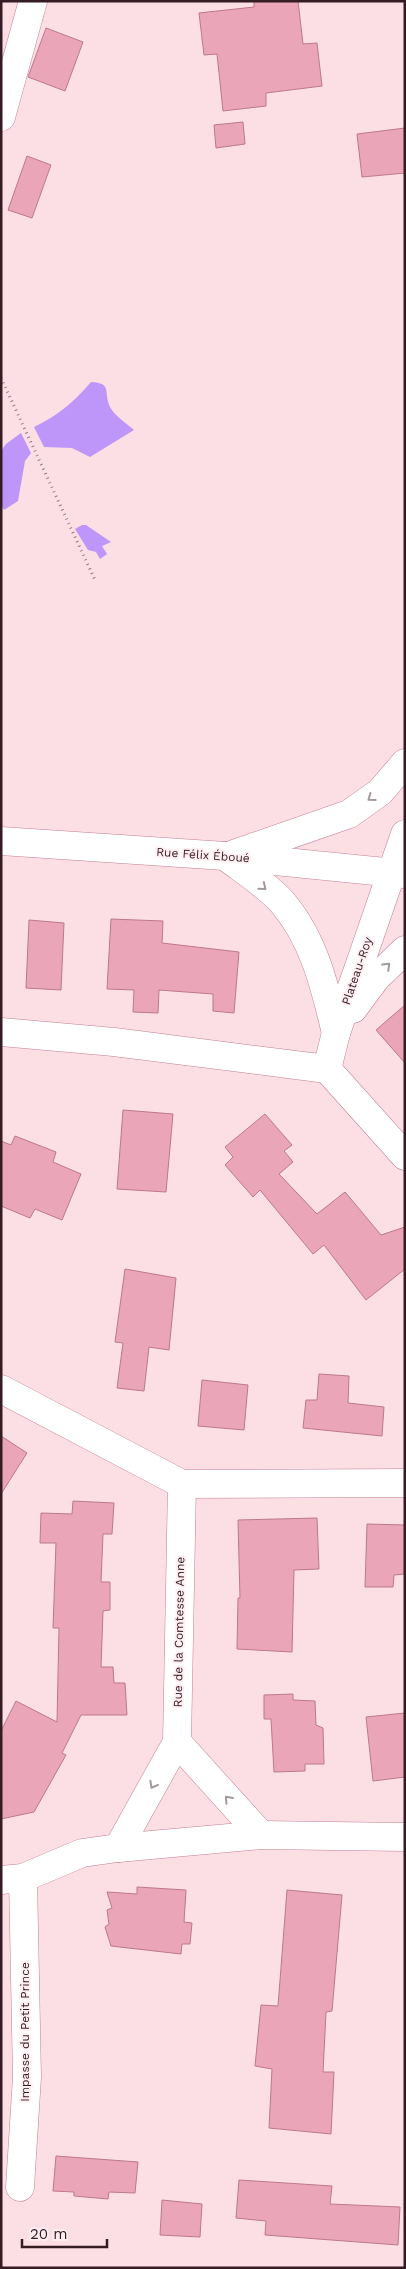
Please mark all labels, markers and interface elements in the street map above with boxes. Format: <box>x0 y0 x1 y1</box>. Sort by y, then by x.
one-way arrow <box>367 792 377 801</box>
street label: Rue Félix Éboué <box>156 845 250 865</box>
one-way arrow <box>258 881 267 890</box>
street label: Plateau-Roy <box>339 934 375 1007</box>
one-way arrow <box>382 963 391 972</box>
street label: Rue de la Comtesse Anne <box>171 1556 187 1707</box>
one-way arrow <box>149 1779 159 1788</box>
one-way arrow <box>225 1795 234 1804</box>
street label: Impasse du Petit Prince <box>18 1962 32 2102</box>
scale bar <box>22 2216 108 2248</box>
text: 20 m <box>30 2225 68 2243</box>

